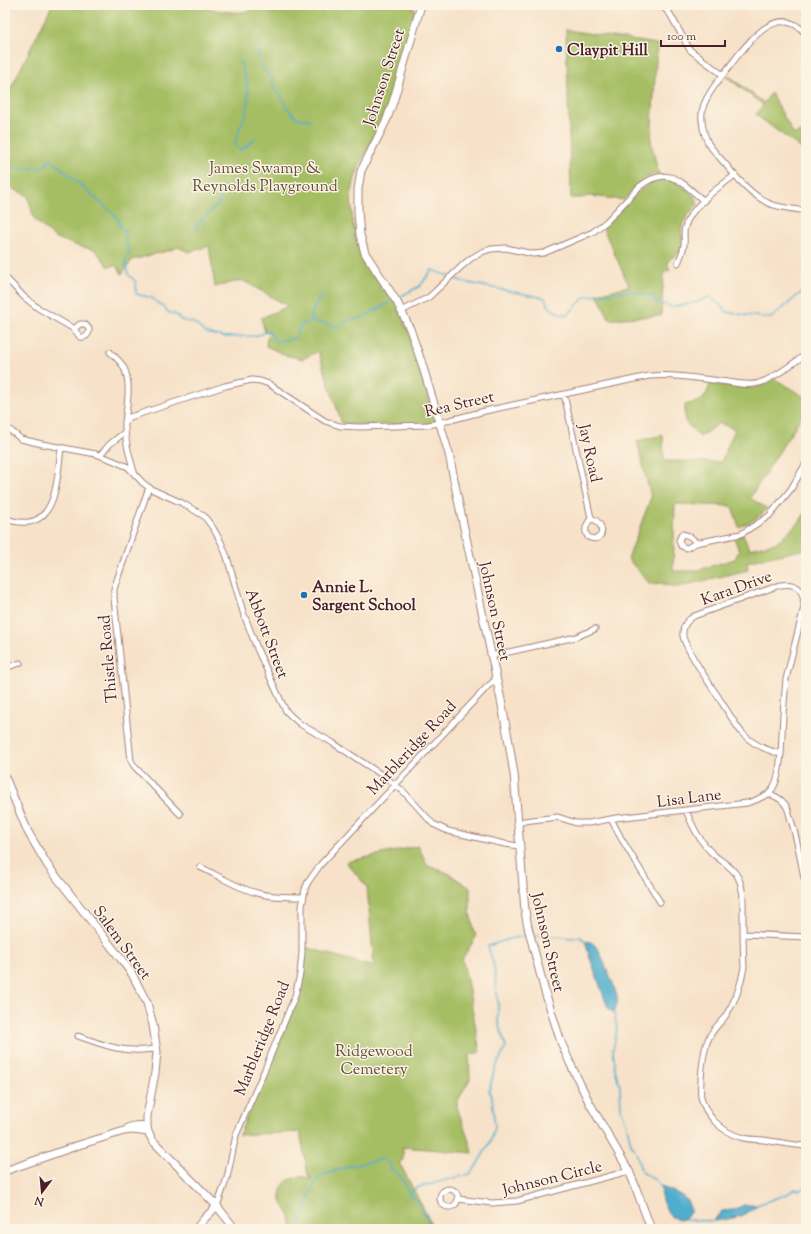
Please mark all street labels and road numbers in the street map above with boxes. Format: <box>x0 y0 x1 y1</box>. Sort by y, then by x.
street label: Johnson Street <box>358 26 412 130</box>
street label: Rea Street <box>423 386 497 425</box>
street label: Jay Road <box>571 421 606 485</box>
street label: Johnson Street <box>472 559 515 664</box>
street label: Kara Drive <box>698 566 776 613</box>
street label: Abbott Street <box>238 586 294 683</box>
street label: Thistle Road <box>94 614 125 704</box>
street label: Marbleridge Road <box>363 696 463 801</box>
street label: Lisa Lane <box>656 784 723 815</box>
street label: Johnson Street <box>524 890 569 995</box>
street label: Salem Street <box>86 902 156 986</box>
street label: Marbleridge Road <box>230 978 297 1100</box>
street label: Johnson Circle <box>499 1156 605 1203</box>

